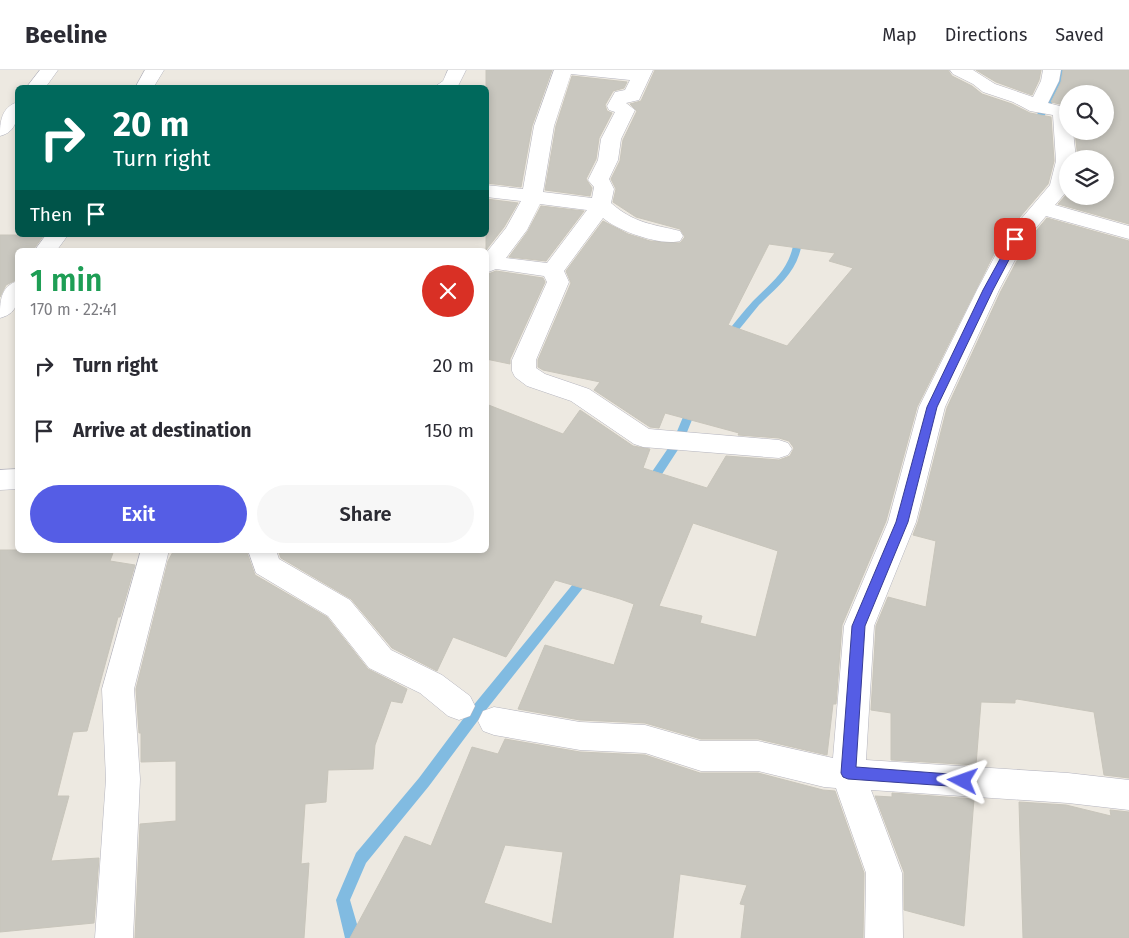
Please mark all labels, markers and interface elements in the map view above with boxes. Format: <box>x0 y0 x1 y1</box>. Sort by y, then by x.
text: Beeline <box>25 21 107 49</box>
text: Map <box>882 24 917 46</box>
text: Directions <box>945 24 1027 46</box>
text: Saved <box>1055 24 1104 46</box>
map controls <box>1059 85 1114 205</box>
button: search <box>1059 85 1114 140</box>
text: 20 m <box>113 103 189 145</box>
icon: right <box>30 105 95 170</box>
text: Turn right <box>113 145 210 172</box>
button: layers <box>1059 150 1114 205</box>
icon: arrive <box>82 200 110 228</box>
text: Then <box>30 203 72 226</box>
pin <box>994 218 1036 260</box>
icon: arrive <box>1001 225 1029 253</box>
text: 1 min <box>30 263 102 299</box>
button: close <box>422 265 474 317</box>
text: 170 m · 22:41 <box>30 300 117 319</box>
icon: right <box>30 352 58 380</box>
text: Turn right <box>73 354 158 377</box>
text: 20 m <box>433 354 474 377</box>
icon: arrive <box>30 417 58 445</box>
text: Arrive at destination <box>73 419 252 442</box>
text: 150 m <box>424 419 474 442</box>
button: Exit <box>30 485 247 543</box>
button: Share <box>257 485 474 543</box>
position arrow <box>936 754 988 806</box>

